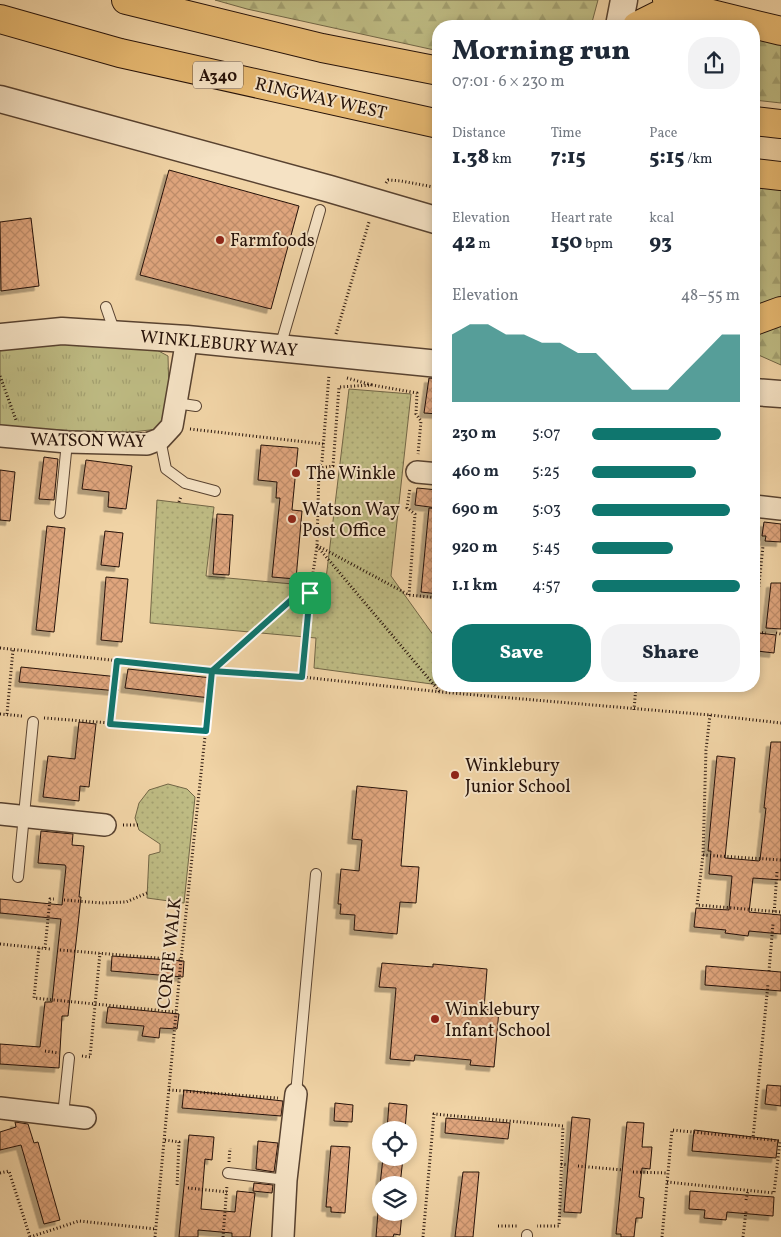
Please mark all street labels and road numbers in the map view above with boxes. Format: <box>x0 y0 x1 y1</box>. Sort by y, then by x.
road number: A340 <box>193 62 243 88</box>
street label: RINGWAY WEST <box>252 72 389 127</box>
street label: WINKLEBURY WAY <box>139 325 299 364</box>
street label: WATSON WAY <box>30 428 146 455</box>
street label: CORFE WALK <box>152 896 189 1010</box>

